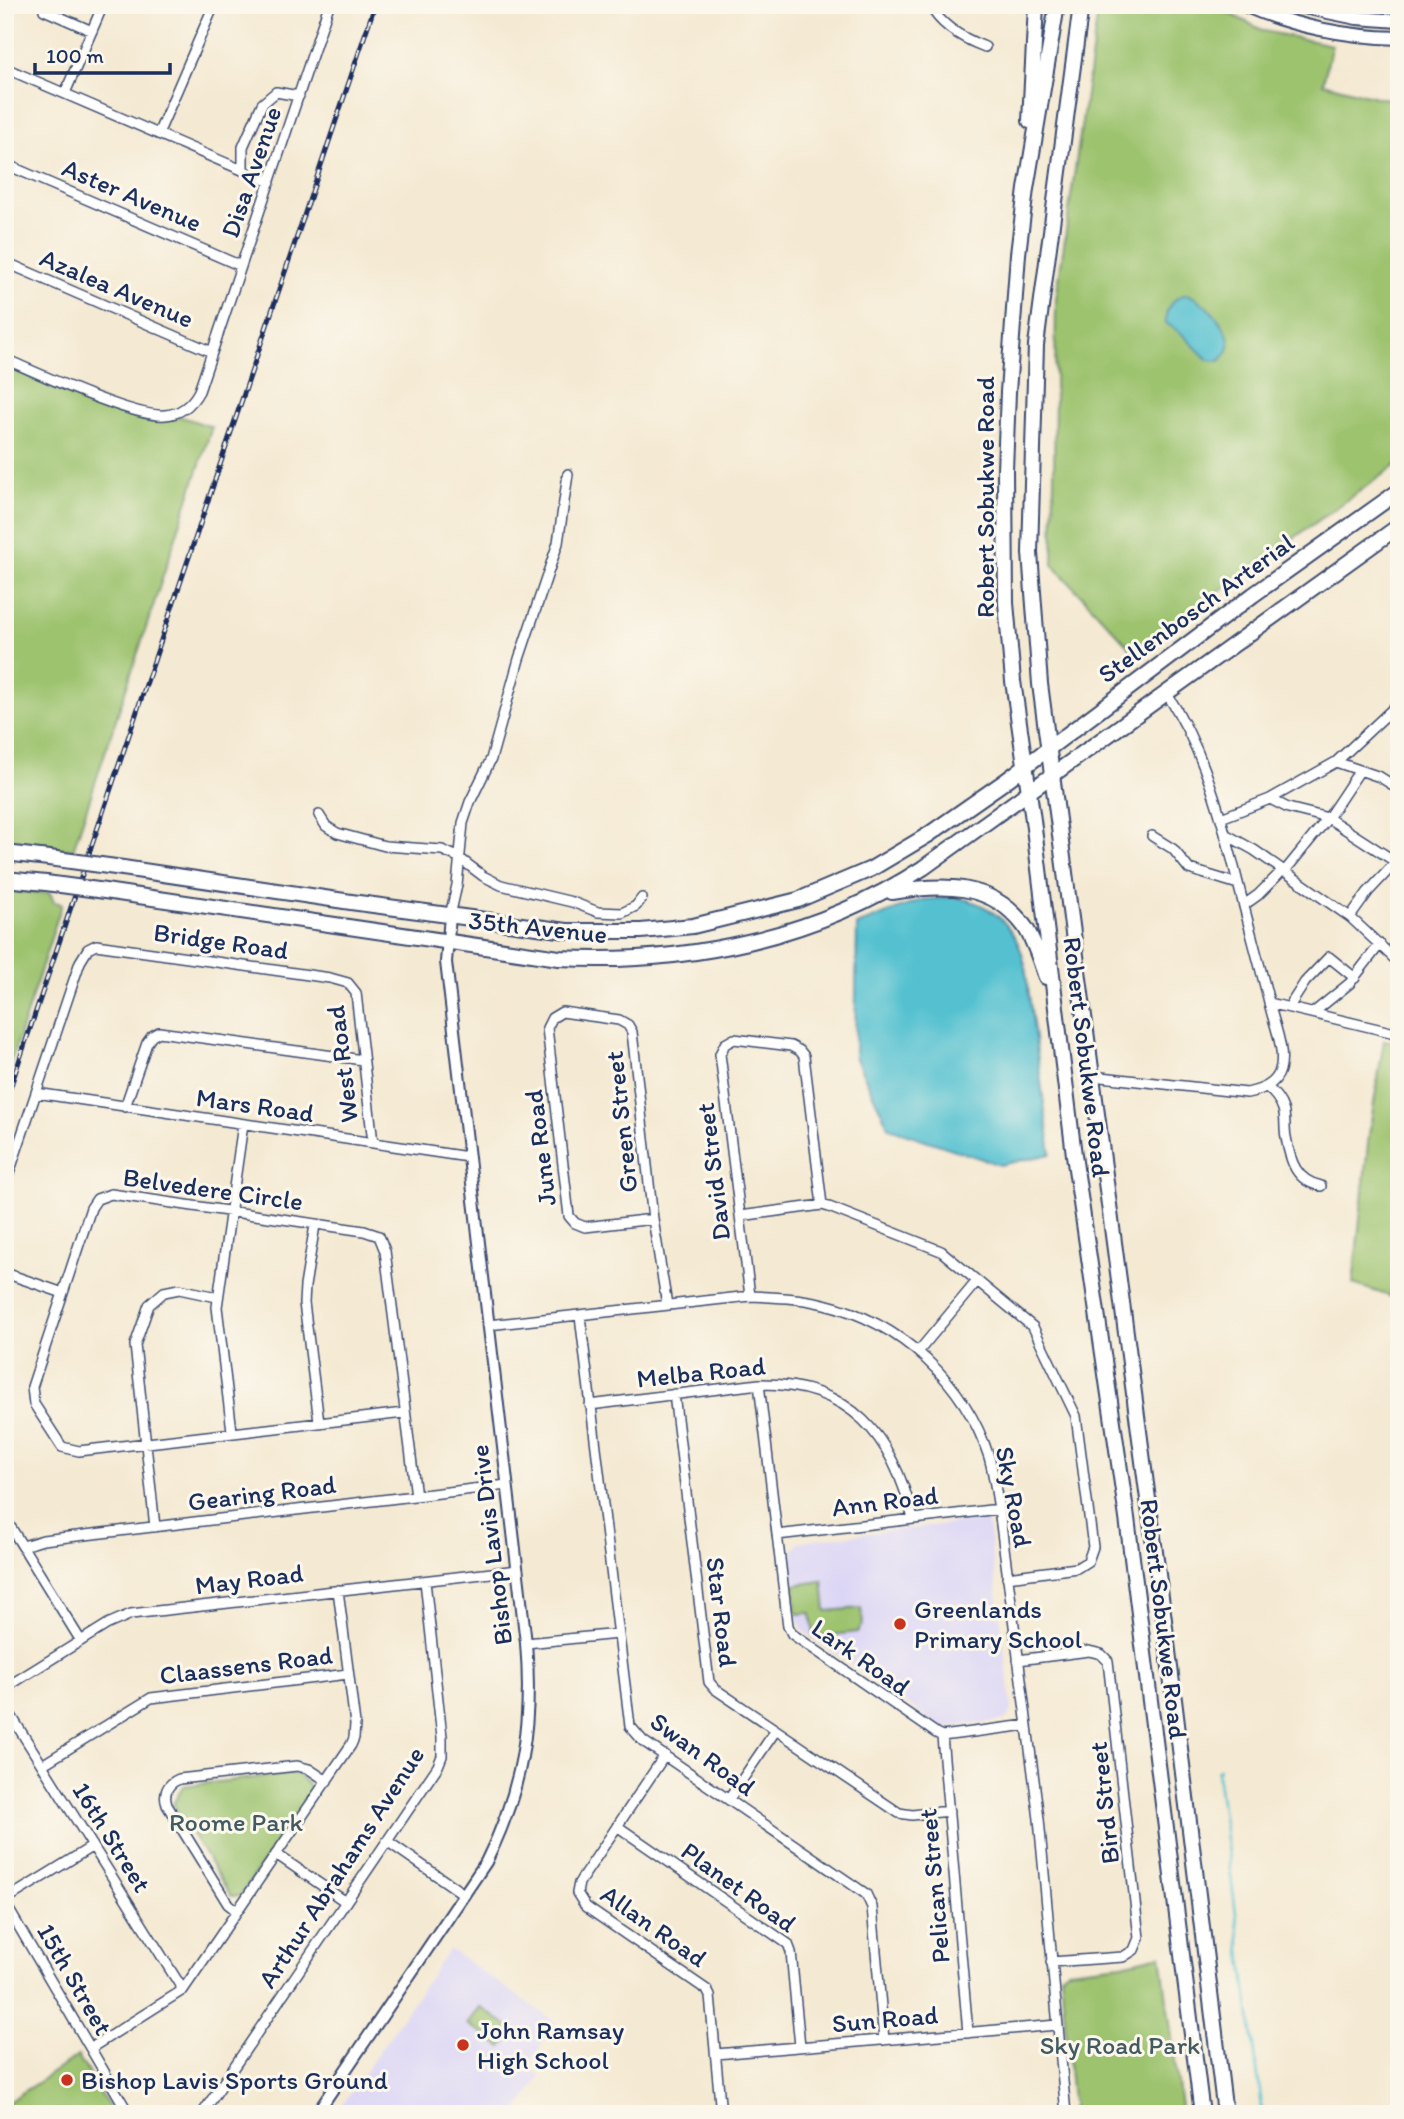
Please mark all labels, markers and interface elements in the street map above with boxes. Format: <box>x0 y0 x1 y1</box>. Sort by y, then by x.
scale bar <box>35 32 170 76</box>
text: 100 m <box>46 43 104 68</box>
street label: Disa Avenue <box>214 102 288 242</box>
street label: Aster Avenue <box>58 151 206 239</box>
street label: Azalea Avenue <box>35 241 199 335</box>
street label: Robert Sobukwe Road <box>969 375 1001 618</box>
street label: Stellenbosch Arterial <box>1092 526 1300 690</box>
street label: 35th Avenue <box>467 904 609 950</box>
street label: Bridge Road <box>151 916 291 966</box>
street label: Robert Sobukwe Road <box>1056 935 1118 1180</box>
street label: West Road <box>319 1004 365 1124</box>
street label: Green Street <box>598 1049 644 1194</box>
street label: Mars Road <box>194 1081 316 1129</box>
street label: June Road <box>517 1088 563 1208</box>
street label: David Street <box>689 1101 737 1243</box>
street label: Belvedere Circle <box>121 1161 305 1217</box>
street label: Melba Road <box>635 1349 767 1395</box>
street label: Bishop Lavis Drive <box>463 1443 519 1647</box>
street label: Sky Road <box>989 1444 1039 1550</box>
street label: Gearing Road <box>186 1468 339 1518</box>
street label: Ann Road <box>830 1479 940 1523</box>
street label: Robert Sobukwe Road <box>1133 1497 1195 1742</box>
street label: Star Road <box>699 1555 745 1669</box>
street label: May Road <box>193 1556 305 1601</box>
place label: Greenlands Primary School <box>914 1593 1082 1655</box>
street label: Lark Road <box>806 1611 916 1703</box>
marker: Greenlands Primary School <box>892 1616 908 1632</box>
street label: Claassens Road <box>158 1639 334 1691</box>
street label: Swan Road <box>644 1705 762 1803</box>
street label: Arthur Abrahams Avenue <box>251 1740 431 1994</box>
street label: Bird Street <box>1082 1740 1126 1866</box>
street label: 16th Street <box>66 1776 159 1898</box>
park label: Roome Park <box>169 1806 304 1838</box>
street label: Pelican Street <box>911 1807 957 1965</box>
street label: Planet Road <box>675 1835 803 1940</box>
street label: Allan Road <box>595 1878 714 1975</box>
street label: 15th Street <box>30 1917 120 2041</box>
street label: Sun Road <box>831 1998 939 2040</box>
place label: John Ramsay High School <box>477 2014 624 2076</box>
park label: Sky Road Park <box>1040 2029 1200 2061</box>
marker: John Ramsay High School <box>455 2037 471 2053</box>
place label: Bishop Lavis Sports Ground <box>81 2064 388 2096</box>
marker: Bishop Lavis Sports Ground <box>59 2072 75 2088</box>

